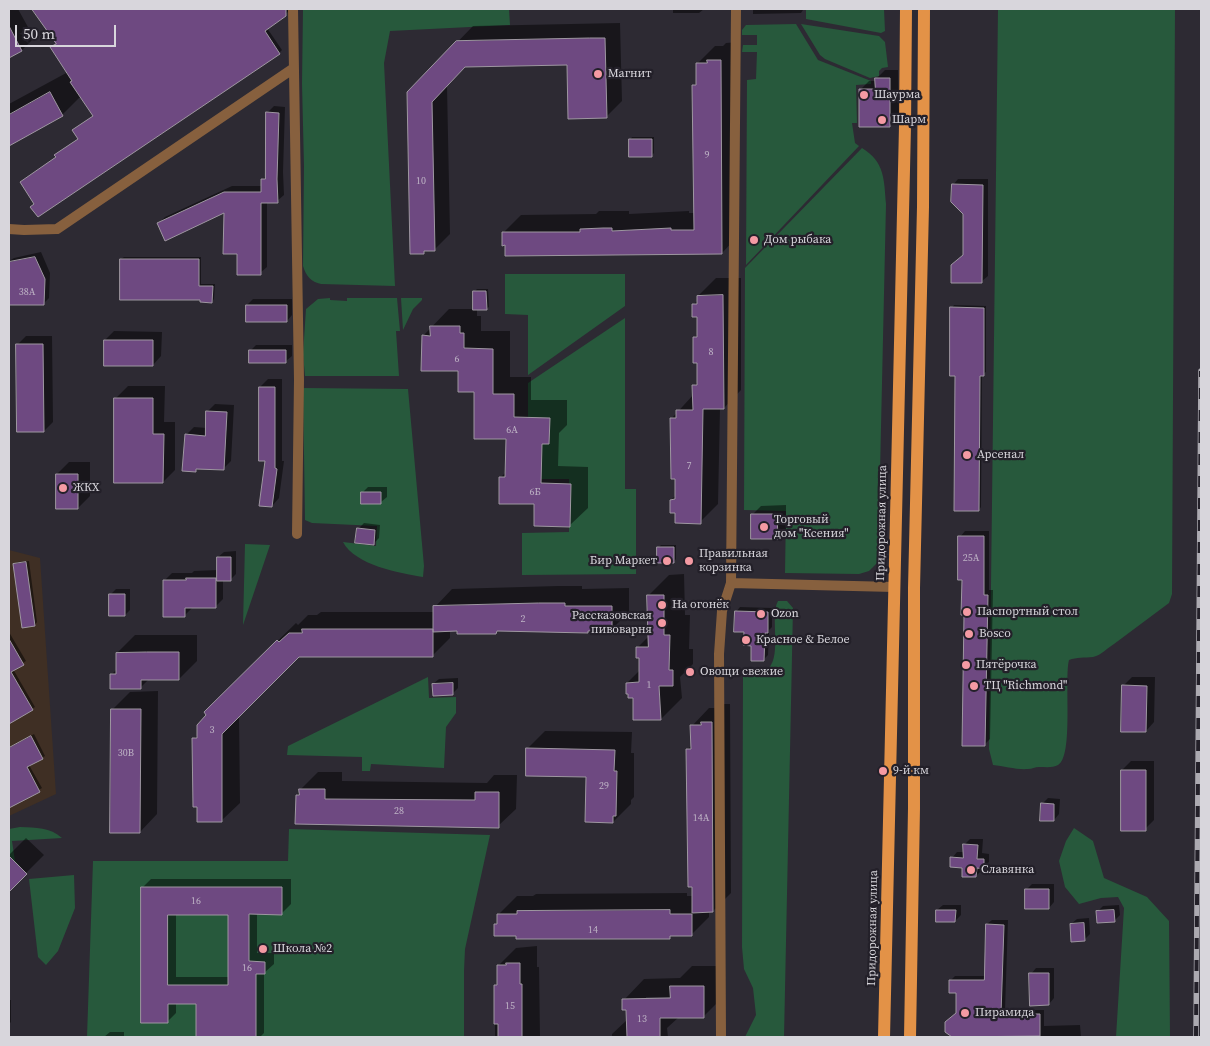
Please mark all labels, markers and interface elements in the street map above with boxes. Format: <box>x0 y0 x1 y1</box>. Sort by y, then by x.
scale bar <box>18 15 119 47</box>
text: 50 m <box>23 23 55 44</box>
place label: Магнит <box>608 67 652 81</box>
marker: Магнит <box>592 68 604 80</box>
place label: Шаурма <box>874 88 920 102</box>
marker: Шаурма <box>858 89 870 101</box>
place label: Шарм <box>892 113 926 127</box>
marker: Шарм <box>876 114 888 126</box>
house number: 9 <box>705 149 709 161</box>
house number: 10 <box>416 175 426 187</box>
place label: Дом рыбака <box>764 233 831 247</box>
marker: Дом рыбака <box>748 234 760 246</box>
house number: 38А <box>19 286 35 298</box>
house number: 8 <box>709 346 713 358</box>
house number: 6 <box>455 353 459 365</box>
house number: 6А <box>506 424 518 436</box>
place label: Арсенал <box>977 448 1024 462</box>
marker: Арсенал <box>961 449 973 461</box>
house number: 7 <box>687 460 691 472</box>
street label: Придорожная улица <box>874 465 890 581</box>
place label: ЖКХ <box>73 481 100 495</box>
marker: ЖКХ <box>57 482 69 494</box>
house number: 6Б <box>529 486 541 498</box>
place label: Торговый дом "Ксения" <box>774 513 848 541</box>
marker: Торговый дом "Ксения" <box>758 521 770 533</box>
place label: Правильная корзинка <box>699 547 768 575</box>
house number: 25А <box>963 552 979 564</box>
place label: Бир Маркет <box>590 554 657 568</box>
marker: Бир Маркет <box>661 555 673 567</box>
marker: Правильная корзинка <box>683 555 695 567</box>
place label: На огонёк <box>672 598 729 612</box>
marker: На огонёк <box>656 599 668 611</box>
place label: Паспортный стол <box>977 605 1078 619</box>
marker: Паспортный стол <box>961 606 973 618</box>
place label: Ozon <box>771 607 799 621</box>
marker: Ozon <box>755 608 767 620</box>
place label: Рассказовская пивоварня <box>572 609 652 637</box>
house number: 2 <box>521 613 525 625</box>
marker: Рассказовская пивоварня <box>656 617 668 629</box>
place label: Bosco <box>979 627 1011 641</box>
marker: Bosco <box>963 628 975 640</box>
place label: Красное & Белое <box>756 633 850 647</box>
marker: Красное & Белое <box>740 634 752 646</box>
place label: Пятёрочка <box>976 658 1037 672</box>
marker: Пятёрочка <box>960 659 972 671</box>
place label: Овощи свежие <box>700 665 783 679</box>
marker: Овощи свежие <box>684 666 696 678</box>
house number: 1 <box>647 679 651 691</box>
place label: ТЦ "Richmond" <box>984 679 1067 693</box>
marker: ТЦ "Richmond" <box>968 680 980 692</box>
house number: 3 <box>210 724 214 736</box>
house number: 30В <box>118 747 134 759</box>
place label: 9-й км <box>893 764 929 778</box>
marker: 9-й км <box>877 765 889 777</box>
house number: 29 <box>599 780 609 792</box>
house number: 28 <box>394 805 404 817</box>
house number: 14А <box>693 812 709 824</box>
place label: Славянка <box>981 863 1034 877</box>
marker: Славянка <box>965 864 977 876</box>
street label: Придорожная улица <box>865 870 881 986</box>
house number: 16 <box>191 895 201 907</box>
house number: 14 <box>588 924 598 936</box>
place label: Школа №2 <box>273 942 332 956</box>
marker: Школа №2 <box>257 943 269 955</box>
house number: 16 <box>242 962 252 974</box>
house number: 15 <box>505 1000 515 1012</box>
place label: Пирамида <box>975 1006 1034 1020</box>
marker: Пирамида <box>959 1007 971 1019</box>
house number: 13 <box>637 1013 647 1025</box>

